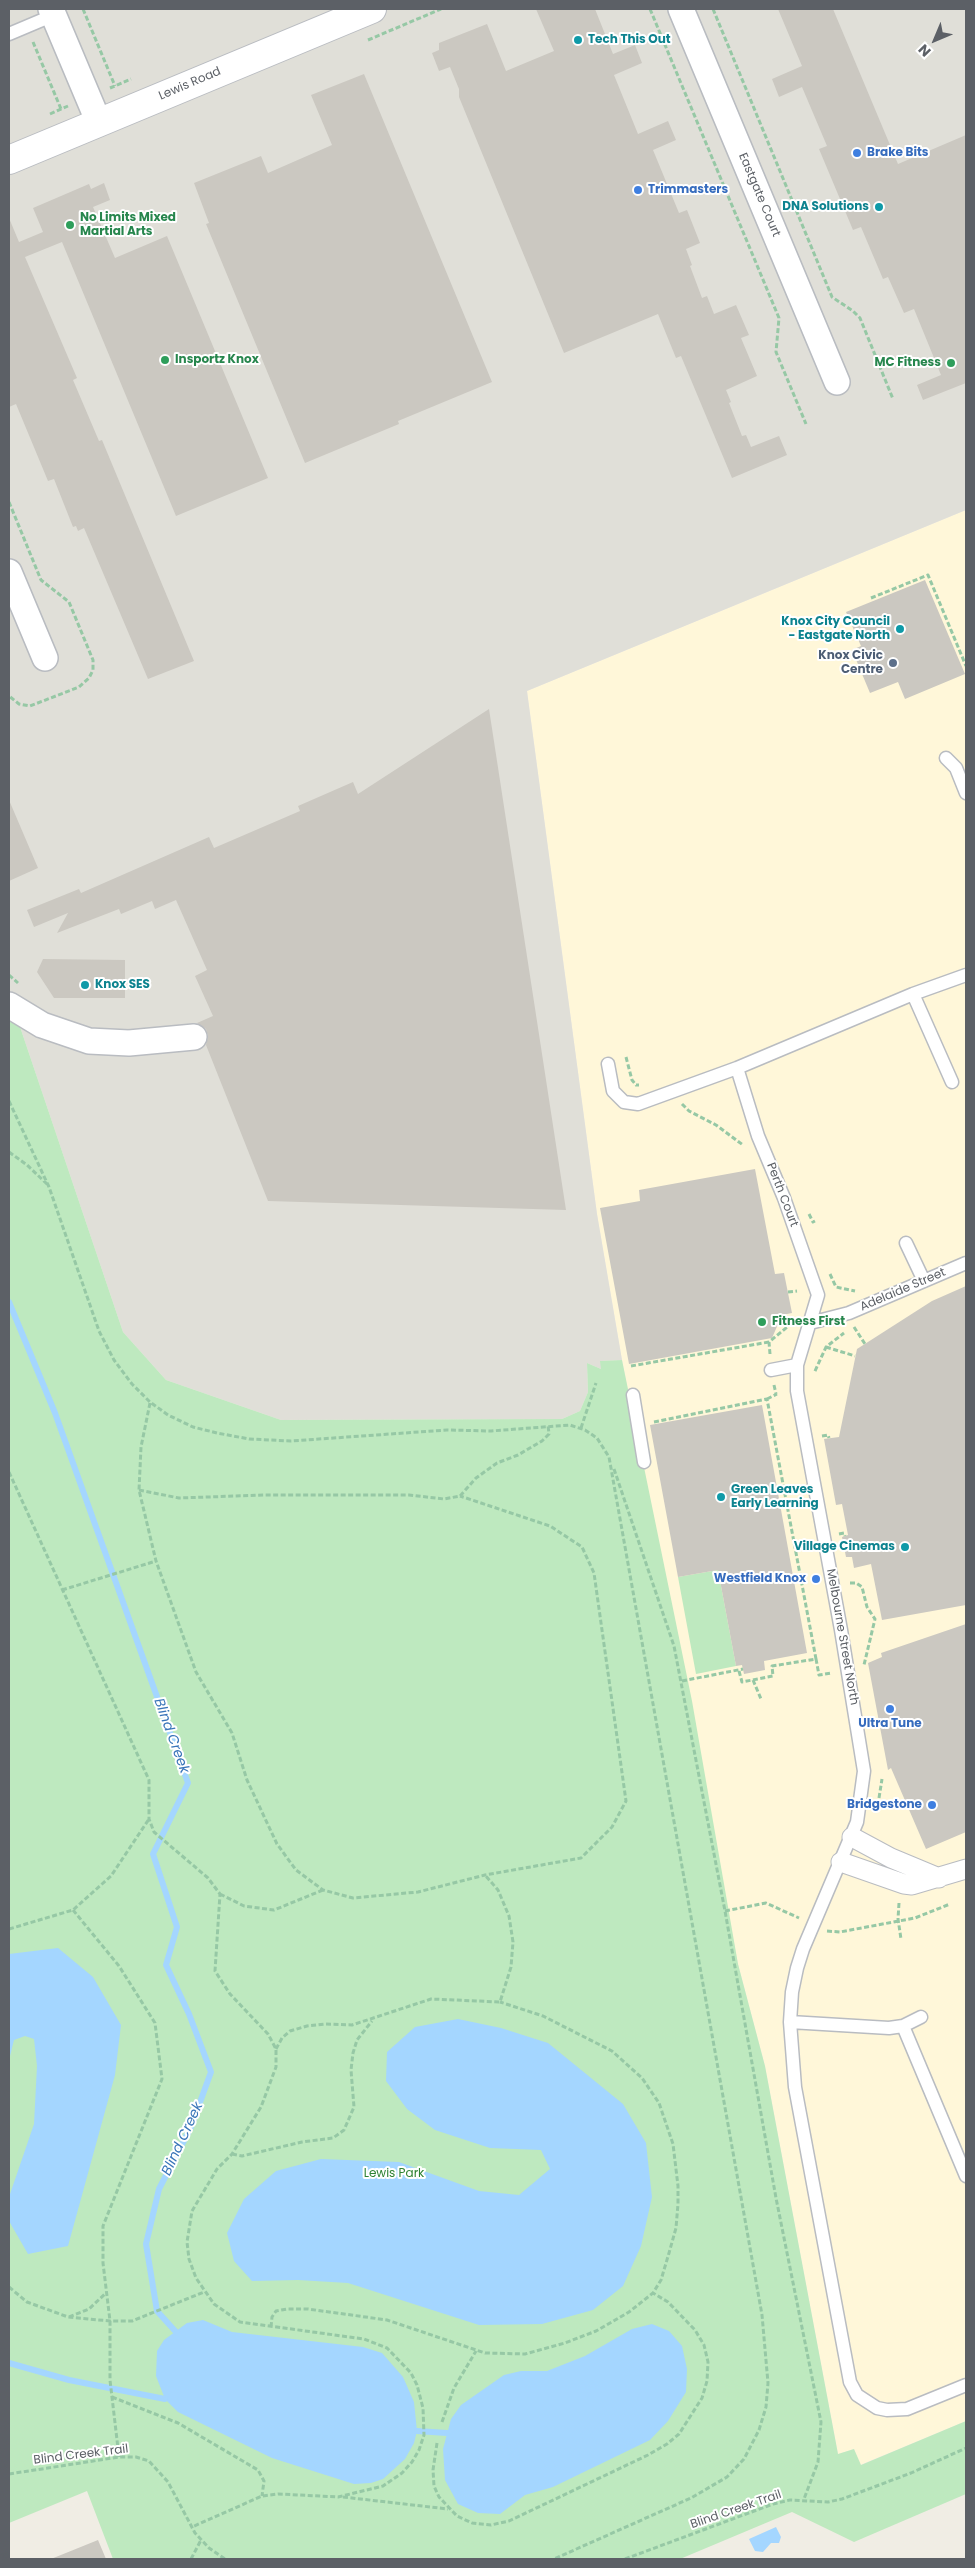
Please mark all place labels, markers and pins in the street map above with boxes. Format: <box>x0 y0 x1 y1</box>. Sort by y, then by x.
place label: Tech This Out <box>588 33 671 47</box>
marker: Tech This Out <box>572 34 584 46</box>
place label: Brake Bits <box>867 146 929 160</box>
marker: Brake Bits <box>851 147 863 159</box>
place label: Trimmasters <box>648 183 728 197</box>
marker: Trimmasters <box>632 184 644 196</box>
place label: DNA Solutions <box>782 200 869 214</box>
marker: DNA Solutions <box>873 201 885 213</box>
place label: No Limits Mixed Martial Arts <box>80 211 176 239</box>
marker: No Limits Mixed Martial Arts <box>64 219 76 231</box>
place label: Insportz Knox <box>175 353 259 367</box>
marker: Insportz Knox <box>159 354 171 366</box>
place label: MC Fitness <box>874 356 941 370</box>
marker: MC Fitness <box>945 357 957 369</box>
place label: Knox City Council - Eastgate North <box>781 615 890 643</box>
marker: Knox City Council - Eastgate North <box>894 623 906 635</box>
place label: Knox Civic Centre <box>818 649 883 677</box>
marker: Knox Civic Centre <box>887 657 899 669</box>
place label: Knox SES <box>95 978 150 992</box>
marker: Knox SES <box>79 979 91 991</box>
place label: Fitness First <box>772 1315 845 1329</box>
marker: Fitness First <box>756 1316 768 1328</box>
place label: Green Leaves Early Learning <box>731 1483 819 1511</box>
marker: Green Leaves Early Learning <box>715 1491 727 1503</box>
place label: Village Cinemas <box>794 1540 895 1554</box>
marker: Village Cinemas <box>899 1541 911 1553</box>
place label: Westfield Knox <box>714 1572 806 1586</box>
marker: Westfield Knox <box>810 1573 822 1585</box>
marker: Ultra Tune <box>884 1703 896 1715</box>
place label: Ultra Tune <box>858 1717 922 1731</box>
place label: Bridgestone <box>847 1798 922 1812</box>
marker: Bridgestone <box>926 1799 938 1811</box>

